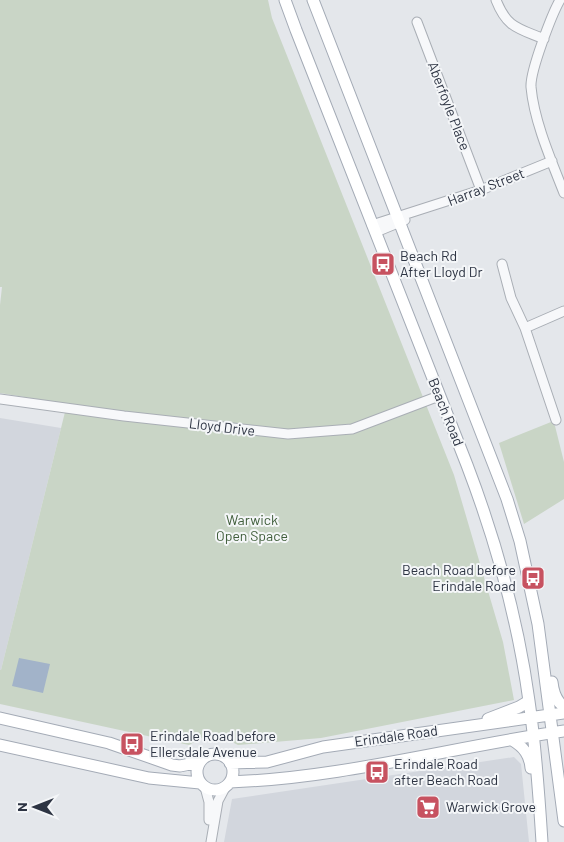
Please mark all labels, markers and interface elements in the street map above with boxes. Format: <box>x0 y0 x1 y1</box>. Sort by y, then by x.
street label: Aberfoyle Place <box>425 59 474 153</box>
street label: Harray Street <box>445 164 527 209</box>
place label: Beach Rd After Lloyd Dr <box>400 247 483 280</box>
bus stop icon: Beach Rd After Lloyd Dr <box>370 251 396 277</box>
street label: Beach Road <box>425 375 468 448</box>
street label: Lloyd Drive <box>188 414 256 439</box>
park label: Warwick Open Space <box>216 511 288 544</box>
place label: Beach Road before Erindale Road <box>402 561 516 594</box>
bus stop icon: Beach Road before Erindale Road <box>520 565 546 591</box>
street label: Erindale Road <box>353 721 439 750</box>
place label: Erindale Road before Ellersdale Avenue <box>150 727 276 760</box>
bus stop icon: Erindale Road before Ellersdale Avenue <box>119 731 145 757</box>
place label: Erindale Road after Beach Road <box>394 755 498 788</box>
bus stop icon: Erindale Road after Beach Road <box>364 759 390 785</box>
north arrow <box>10 782 60 832</box>
supermarket icon: Warwick Grove <box>415 794 441 820</box>
place label: Warwick Grove <box>446 798 536 815</box>
text: N <box>13 802 30 812</box>

